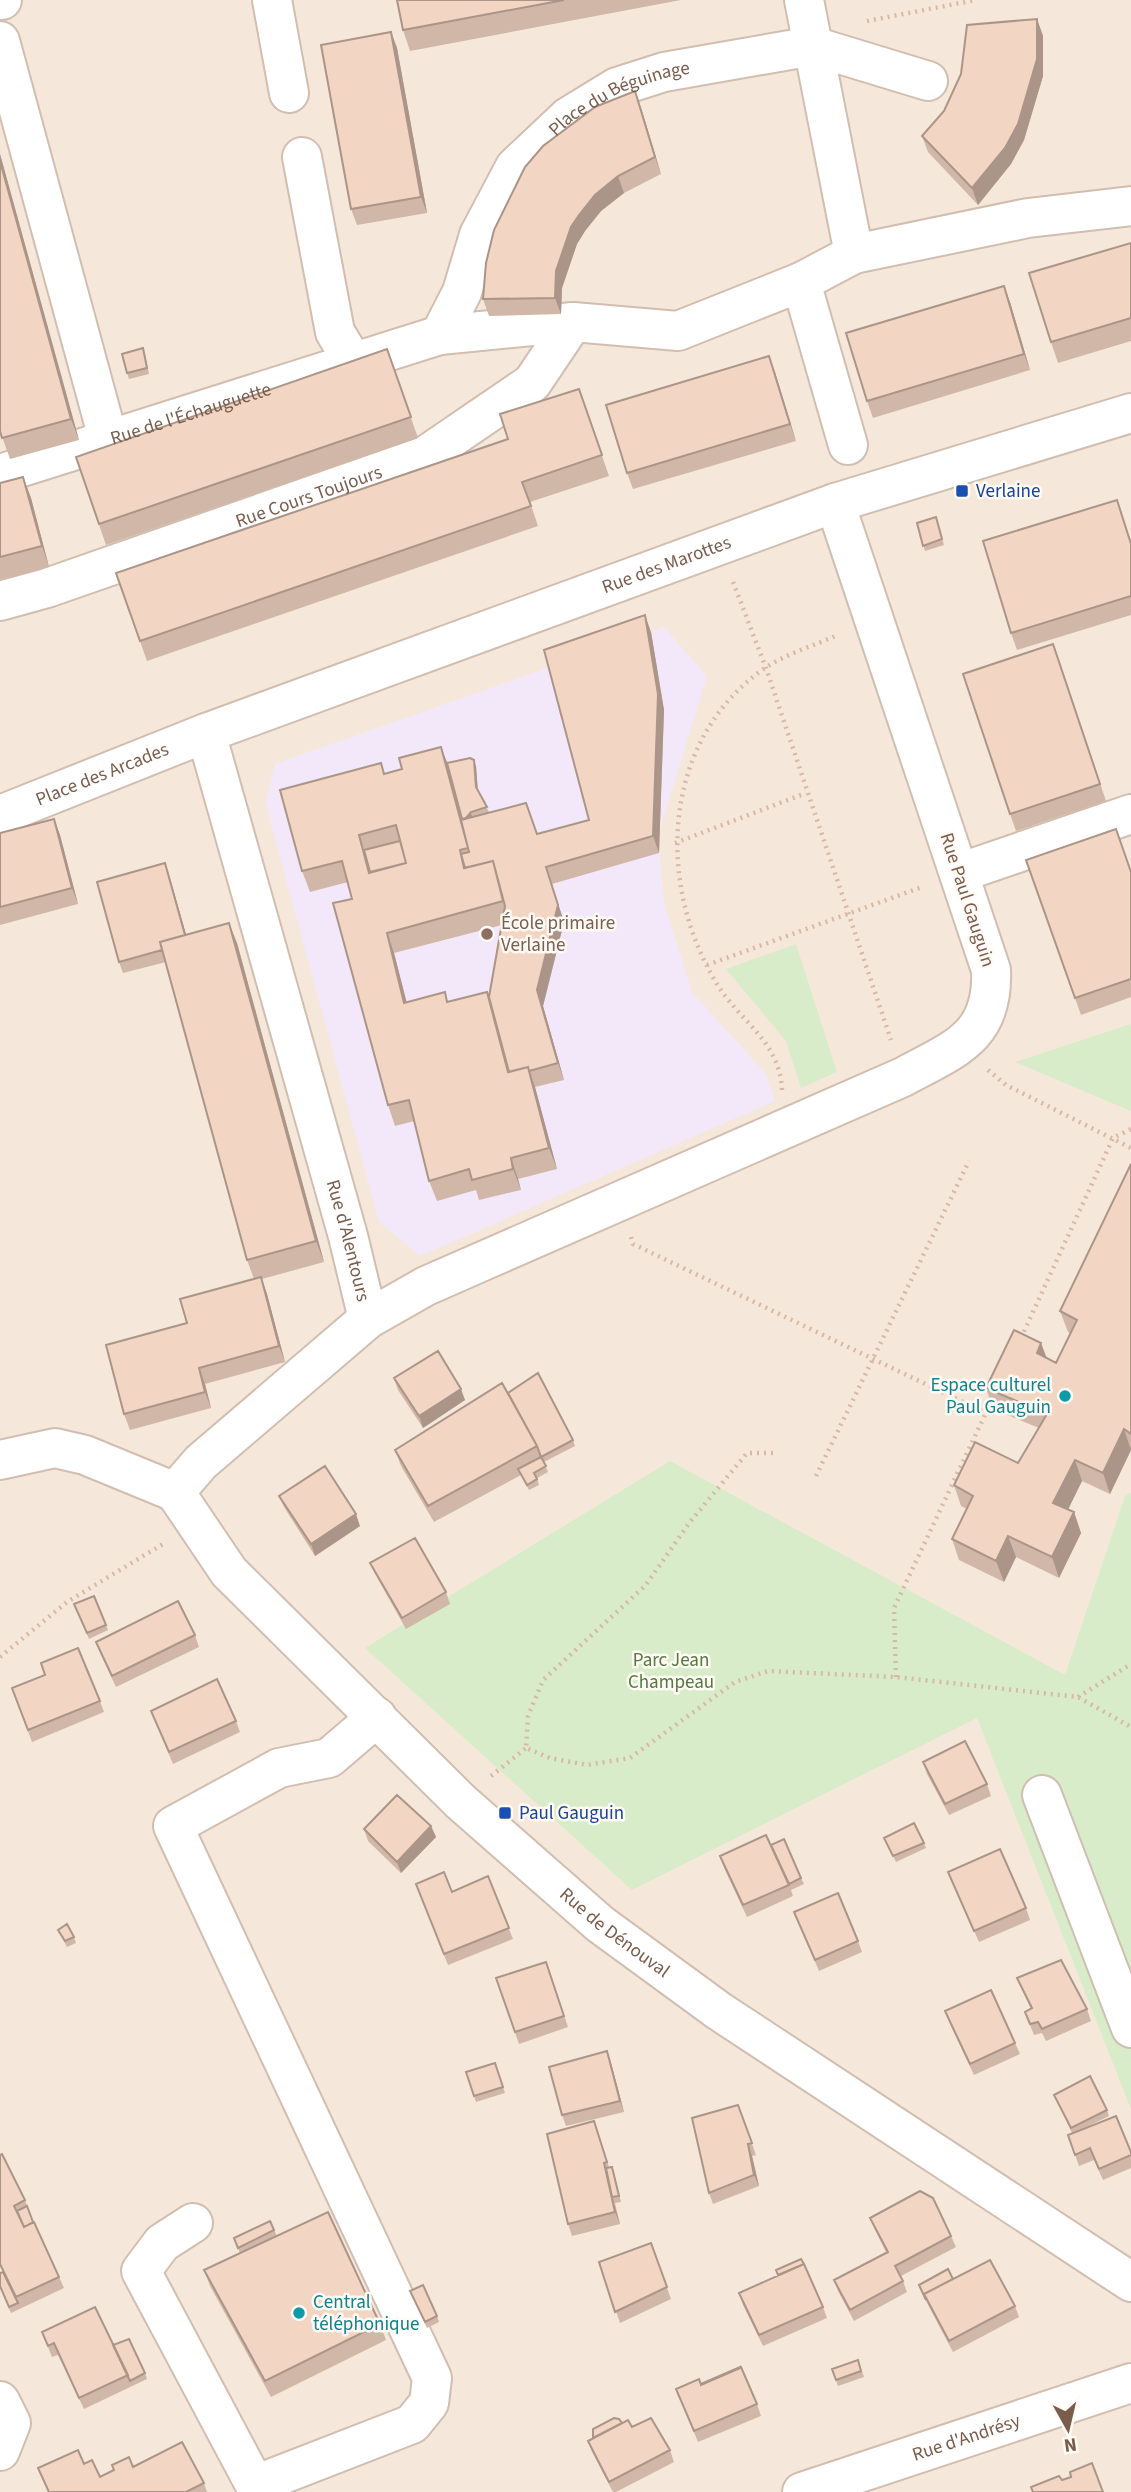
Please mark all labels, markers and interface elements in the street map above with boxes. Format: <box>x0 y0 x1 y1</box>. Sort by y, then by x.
street label: Place du Béguinage <box>542 54 692 142</box>
street label: Rue de l'Échauguette <box>107 376 275 452</box>
street label: Rue Cours Toujours <box>232 459 386 535</box>
place label: Verlaine <box>976 478 1040 505</box>
marker: Verlaine <box>954 483 970 499</box>
street label: Rue des Marottes <box>598 529 735 601</box>
street label: Place des Arcades <box>32 736 173 813</box>
street label: Rue Paul Gauguin <box>933 829 1001 971</box>
place label: École primaire Verlaine <box>501 910 615 959</box>
marker: École primaire Verlaine <box>479 926 495 942</box>
street label: Rue d'Alentours <box>319 1176 377 1304</box>
place label: Espace culturel Paul Gauguin <box>930 1372 1051 1421</box>
marker: Espace culturel Paul Gauguin <box>1057 1388 1073 1404</box>
park label: Parc Jean Champeau <box>628 1647 714 1696</box>
place label: Paul Gauguin <box>519 1800 624 1827</box>
marker: Paul Gauguin <box>497 1805 513 1821</box>
street label: Rue de Dénouval <box>554 1881 675 1984</box>
place label: Central téléphonique <box>313 2289 419 2338</box>
marker: Central téléphonique <box>291 2305 307 2321</box>
north arrow <box>1033 2394 1103 2464</box>
street label: Rue d'Andrésy <box>909 2407 1024 2468</box>
text: N <box>1062 2430 1078 2459</box>

